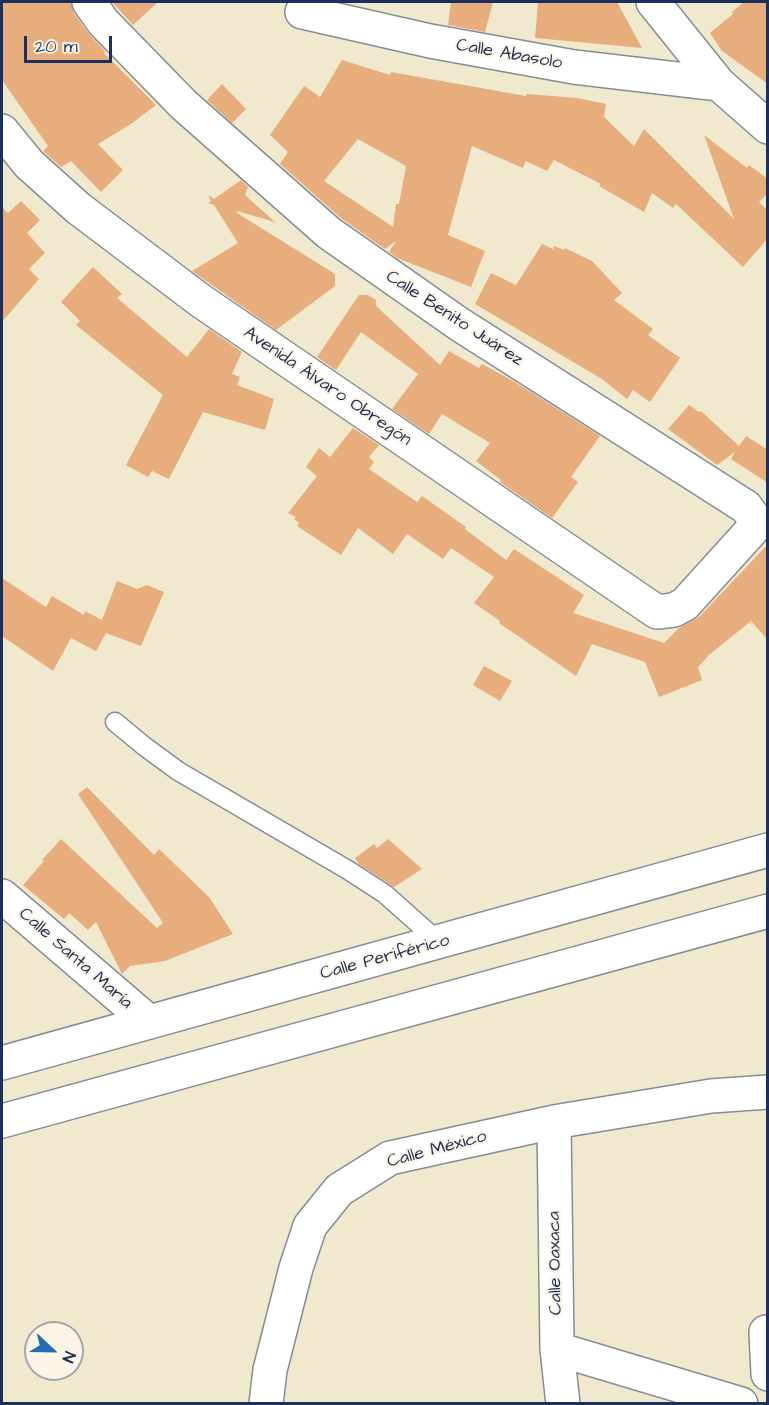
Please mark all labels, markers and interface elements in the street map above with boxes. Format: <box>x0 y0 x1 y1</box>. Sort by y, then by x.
scale bar <box>27 24 116 62</box>
text: 20 m <box>35 34 78 59</box>
street label: Calle Abasolo <box>454 35 564 75</box>
street label: Calle Benito Juárez <box>381 266 527 372</box>
street label: Avenida Álvaro Obregón <box>239 323 415 451</box>
street label: Calle Santa María <box>14 904 136 1014</box>
street label: Calle Periférico <box>318 930 452 986</box>
street label: Calle México <box>385 1126 489 1174</box>
street label: Calle Oaxaca <box>544 1211 568 1315</box>
north arrow <box>24 1321 84 1381</box>
text: N <box>57 1348 81 1366</box>

